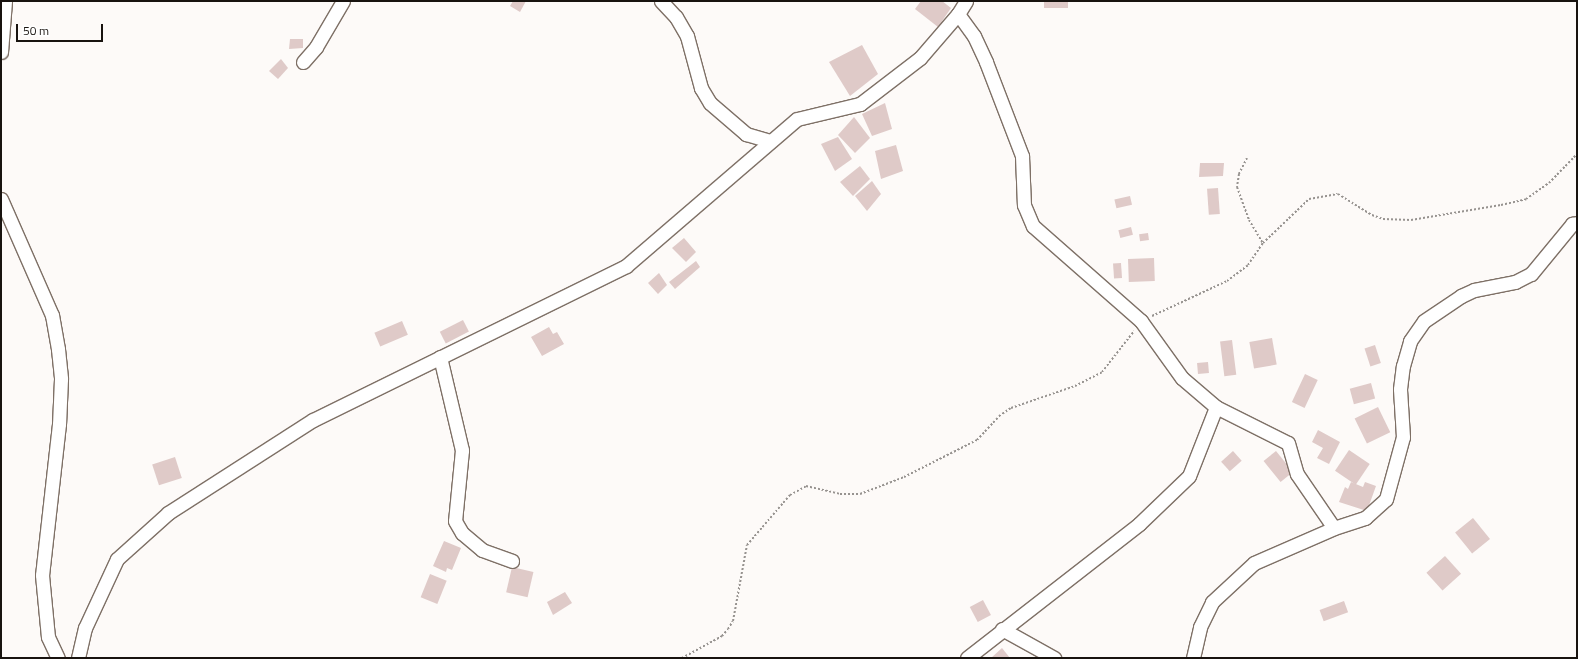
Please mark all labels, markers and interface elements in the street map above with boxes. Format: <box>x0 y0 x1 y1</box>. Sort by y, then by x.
scale bar <box>18 16 105 42</box>
text: 50 m <box>23 21 49 40</box>

